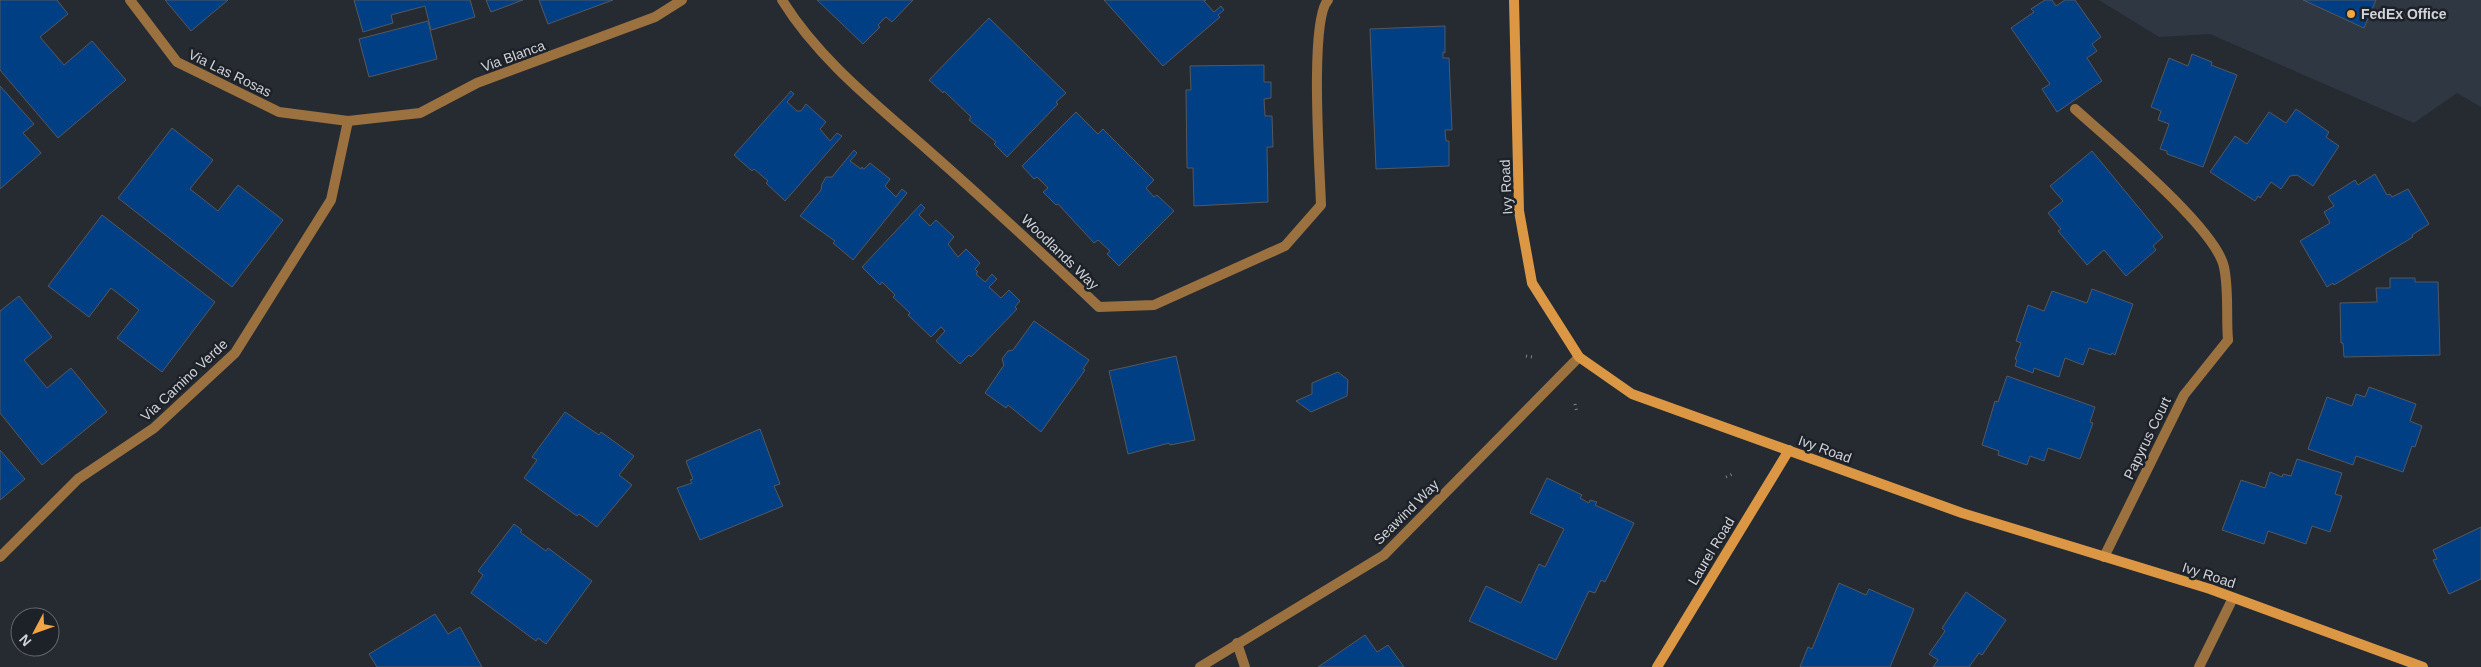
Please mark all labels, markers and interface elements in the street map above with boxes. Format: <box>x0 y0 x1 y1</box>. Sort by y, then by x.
place label: FedEx Office <box>2361 6 2447 22</box>
marker: FedEx Office <box>2345 8 2357 20</box>
street label: Via Blanca <box>479 37 547 75</box>
street label: Via Las Rosas <box>186 46 274 100</box>
street label: Ivy Road <box>1497 159 1515 215</box>
street label: Woodlands Way <box>1018 211 1102 293</box>
street label: Via Camino Verde <box>137 336 231 424</box>
street label: Papyrus Court <box>2120 394 2174 482</box>
street label: Ivy Road <box>1796 432 1854 466</box>
street label: Seawind Way <box>1370 476 1442 548</box>
street label: Laurel Road <box>1684 514 1738 588</box>
street label: Ivy Road <box>2180 559 2238 591</box>
north arrow <box>10 607 60 657</box>
text: N <box>16 631 35 650</box>

